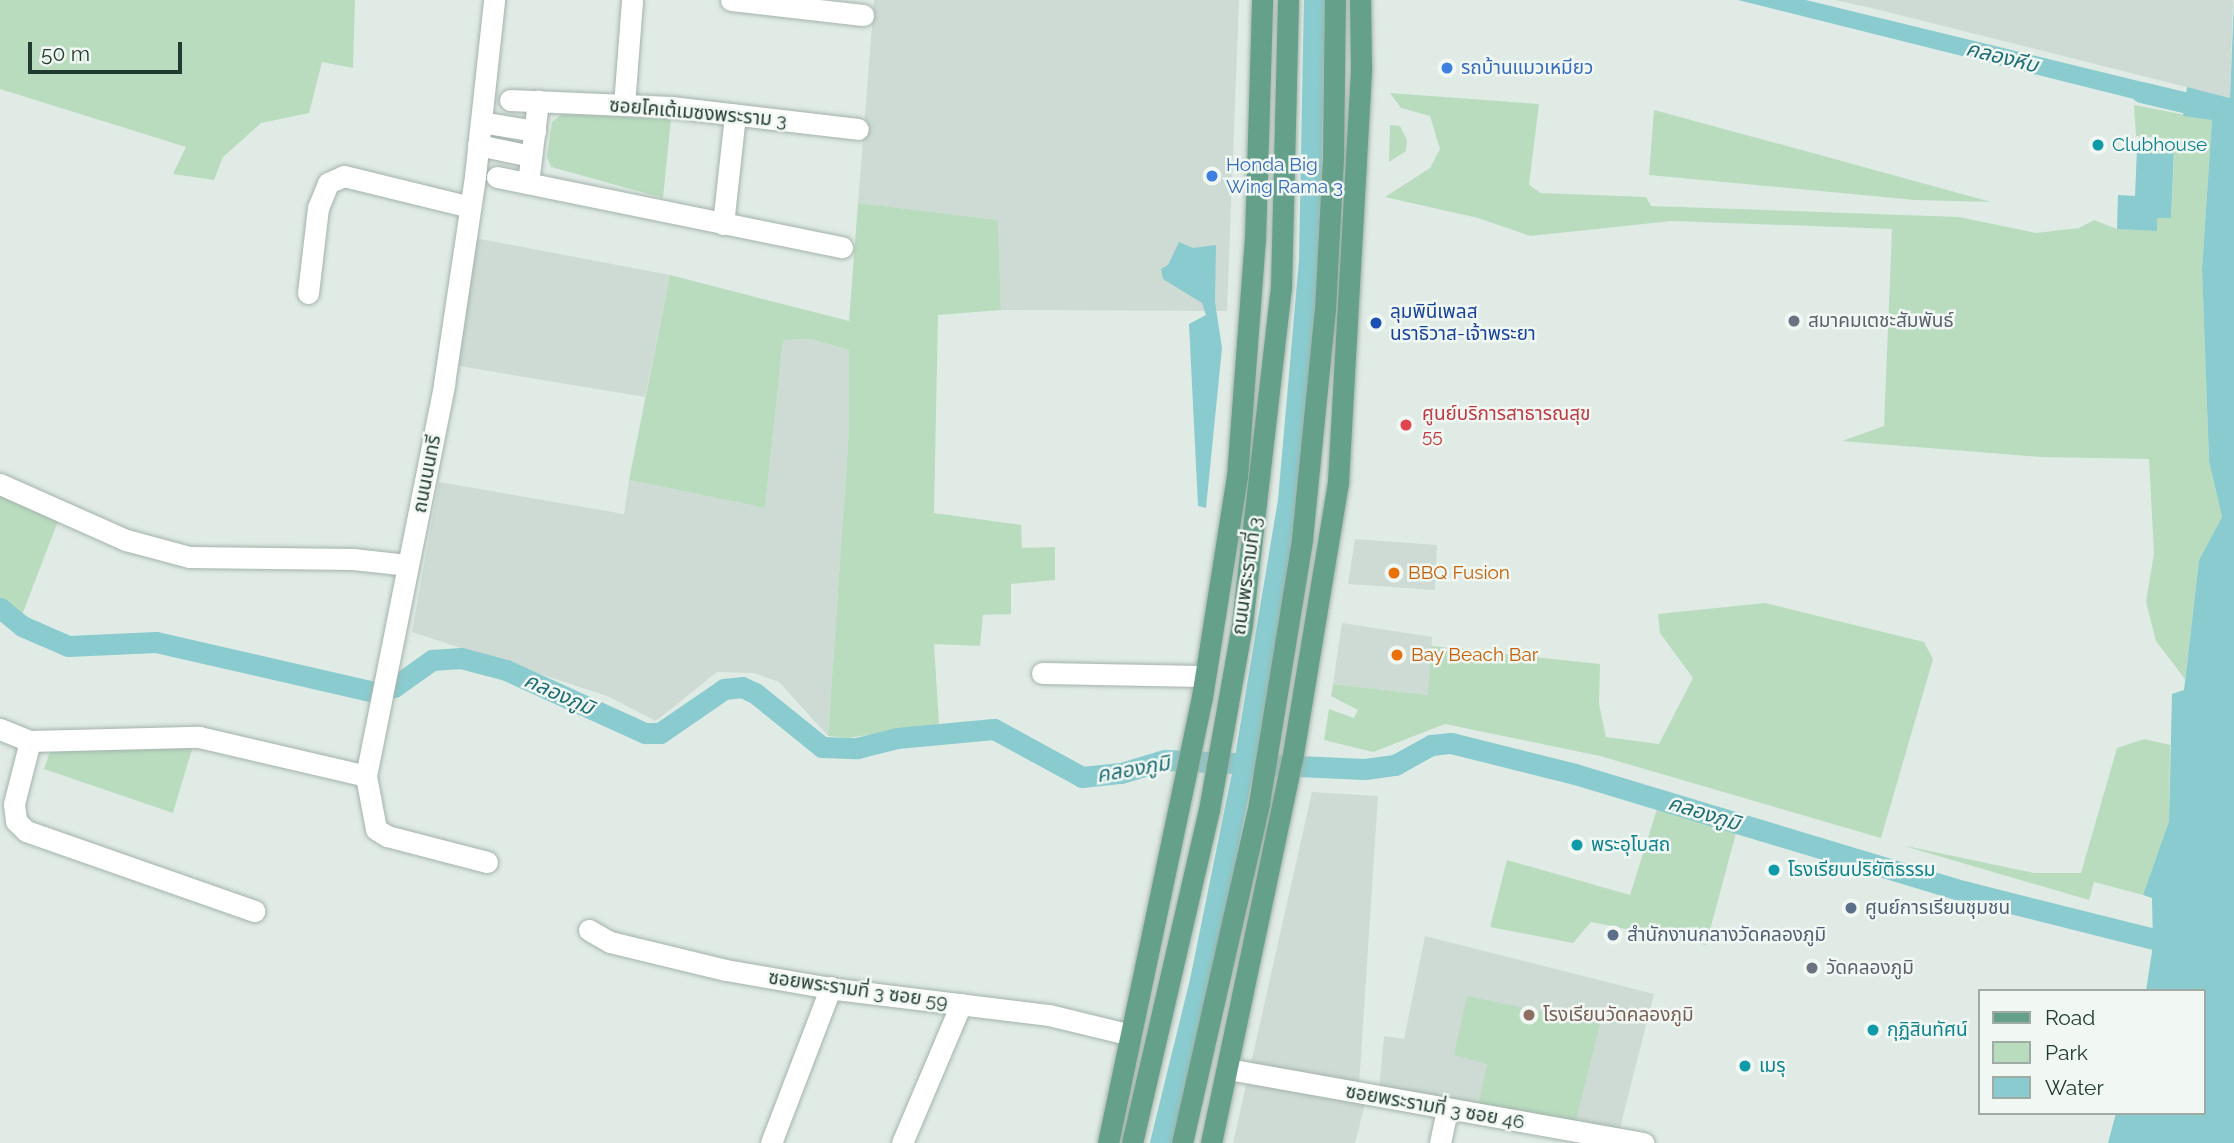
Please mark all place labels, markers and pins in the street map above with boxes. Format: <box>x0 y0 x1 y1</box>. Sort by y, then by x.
place label: รถบ้านแมวเหมียว <box>1461 57 1593 79</box>
marker: รถบ้านแมวเหมียว <box>1439 60 1455 76</box>
place label: Clubhouse <box>2112 134 2207 156</box>
marker: Clubhouse <box>2090 137 2106 153</box>
place label: Honda Big Wing Rama 3 <box>1226 154 1343 198</box>
marker: Honda Big Wing Rama 3 <box>1204 168 1220 184</box>
place label: ลุมพินีเพลส นราธิวาส-เจ้าพระยา <box>1390 301 1536 345</box>
place label: สมาคมเตชะสัมพันธ์ <box>1808 310 1954 332</box>
marker: สมาคมเตชะสัมพันธ์ <box>1786 313 1802 329</box>
marker: ลุมพินีเพลส นราธิวาส-เจ้าพระยา <box>1368 315 1384 331</box>
place label: ศูนย์บริการสาธารณสุข 55 <box>1422 403 1590 447</box>
marker: ศูนย์บริการสาธารณสุข 55 <box>1396 415 1416 435</box>
place label: BBQ Fusion <box>1408 562 1510 584</box>
marker: BBQ Fusion <box>1386 565 1402 581</box>
place label: Bay Beach Bar <box>1411 644 1539 666</box>
marker: Bay Beach Bar <box>1389 647 1405 663</box>
place label: พระอุโบสถ <box>1591 834 1670 856</box>
marker: พระอุโบสถ <box>1569 837 1585 853</box>
place label: โรงเรียนปริยัติธรรม <box>1788 859 1935 881</box>
marker: โรงเรียนปริยัติธรรม <box>1766 862 1782 878</box>
place label: ศูนย์การเรียนชุมชน <box>1865 897 2010 919</box>
marker: ศูนย์การเรียนชุมชน <box>1843 900 1859 916</box>
place label: สำนักงานกลางวัดคลองภูมิ <box>1627 924 1826 946</box>
marker: สำนักงานกลางวัดคลองภูมิ <box>1605 927 1621 943</box>
place label: วัดคลองภูมิ <box>1826 957 1914 979</box>
marker: วัดคลองภูมิ <box>1804 960 1820 976</box>
place label: โรงเรียนวัดคลองภูมิ <box>1543 1004 1694 1026</box>
marker: โรงเรียนวัดคลองภูมิ <box>1521 1007 1537 1023</box>
place label: กุฏิสินทัศน์ <box>1887 1019 1968 1041</box>
marker: กุฏิสินทัศน์ <box>1865 1022 1881 1038</box>
place label: เมรุ <box>1759 1055 1786 1077</box>
marker: เมรุ <box>1737 1058 1753 1074</box>

